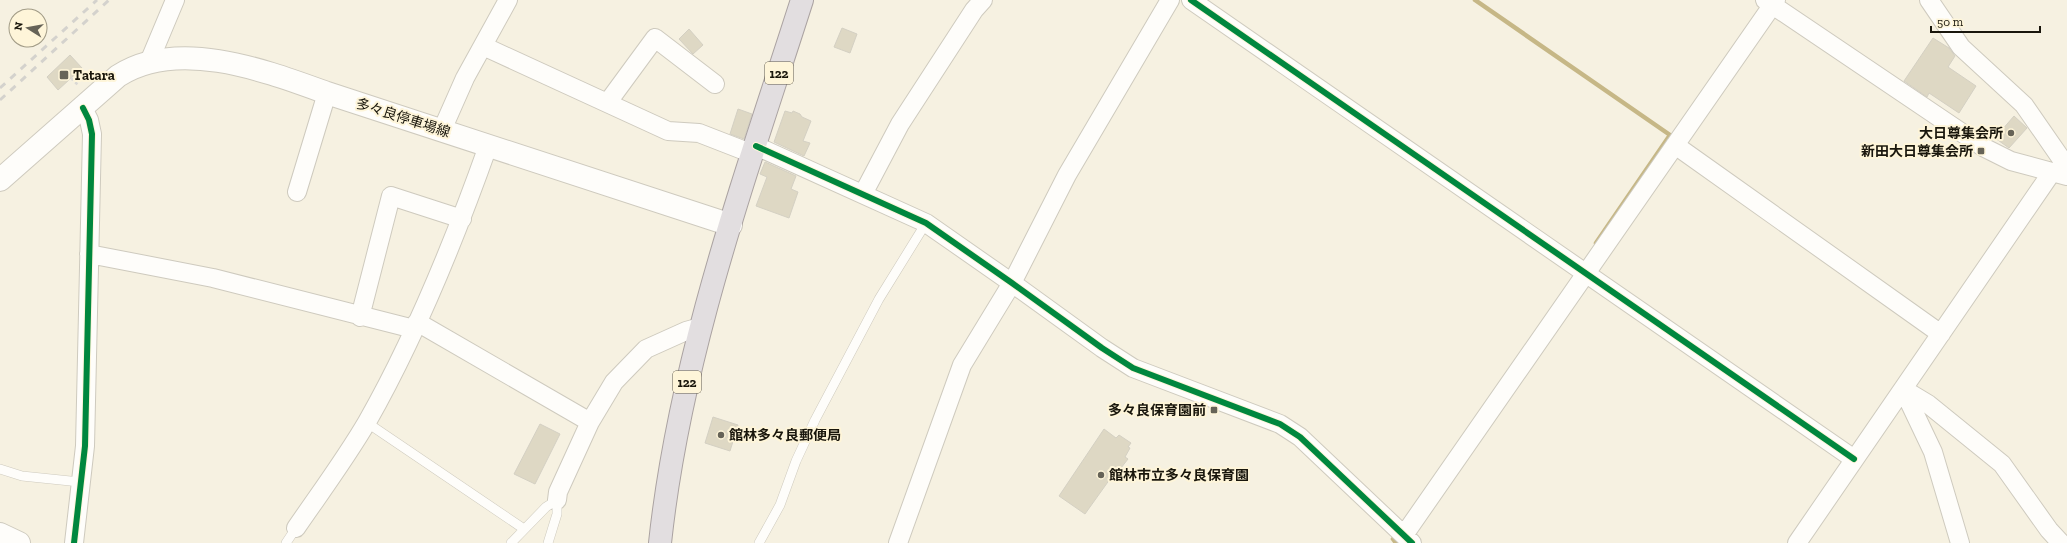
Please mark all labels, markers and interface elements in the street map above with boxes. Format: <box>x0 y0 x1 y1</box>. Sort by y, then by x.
north arrow <box>8 8 48 48</box>
scale bar <box>1931 8 2040 34</box>
text: 50 m <box>1937 15 1964 29</box>
text: N <box>11 20 26 32</box>
road number: 122 <box>765 62 793 84</box>
place label: Tatara <box>73 67 115 84</box>
marker: Tatara <box>58 69 70 81</box>
street label: 多々良停車場線 <box>354 95 452 141</box>
place label: 大日尊集会所 <box>1919 125 2003 142</box>
marker: 大日尊集会所 <box>2006 128 2016 138</box>
place label: 新田大日尊集会所 <box>1861 143 1973 160</box>
marker: 新田大日尊集会所 <box>1976 146 1986 156</box>
road number: 122 <box>673 371 701 393</box>
place label: 多々良保育園前 <box>1108 402 1206 419</box>
marker: 多々良保育園前 <box>1209 405 1219 415</box>
place label: 館林多々良郵便局 <box>729 427 841 444</box>
marker: 館林多々良郵便局 <box>716 430 726 440</box>
place label: 館林市立多々良保育園 <box>1109 467 1249 484</box>
marker: 館林市立多々良保育園 <box>1096 470 1106 480</box>

